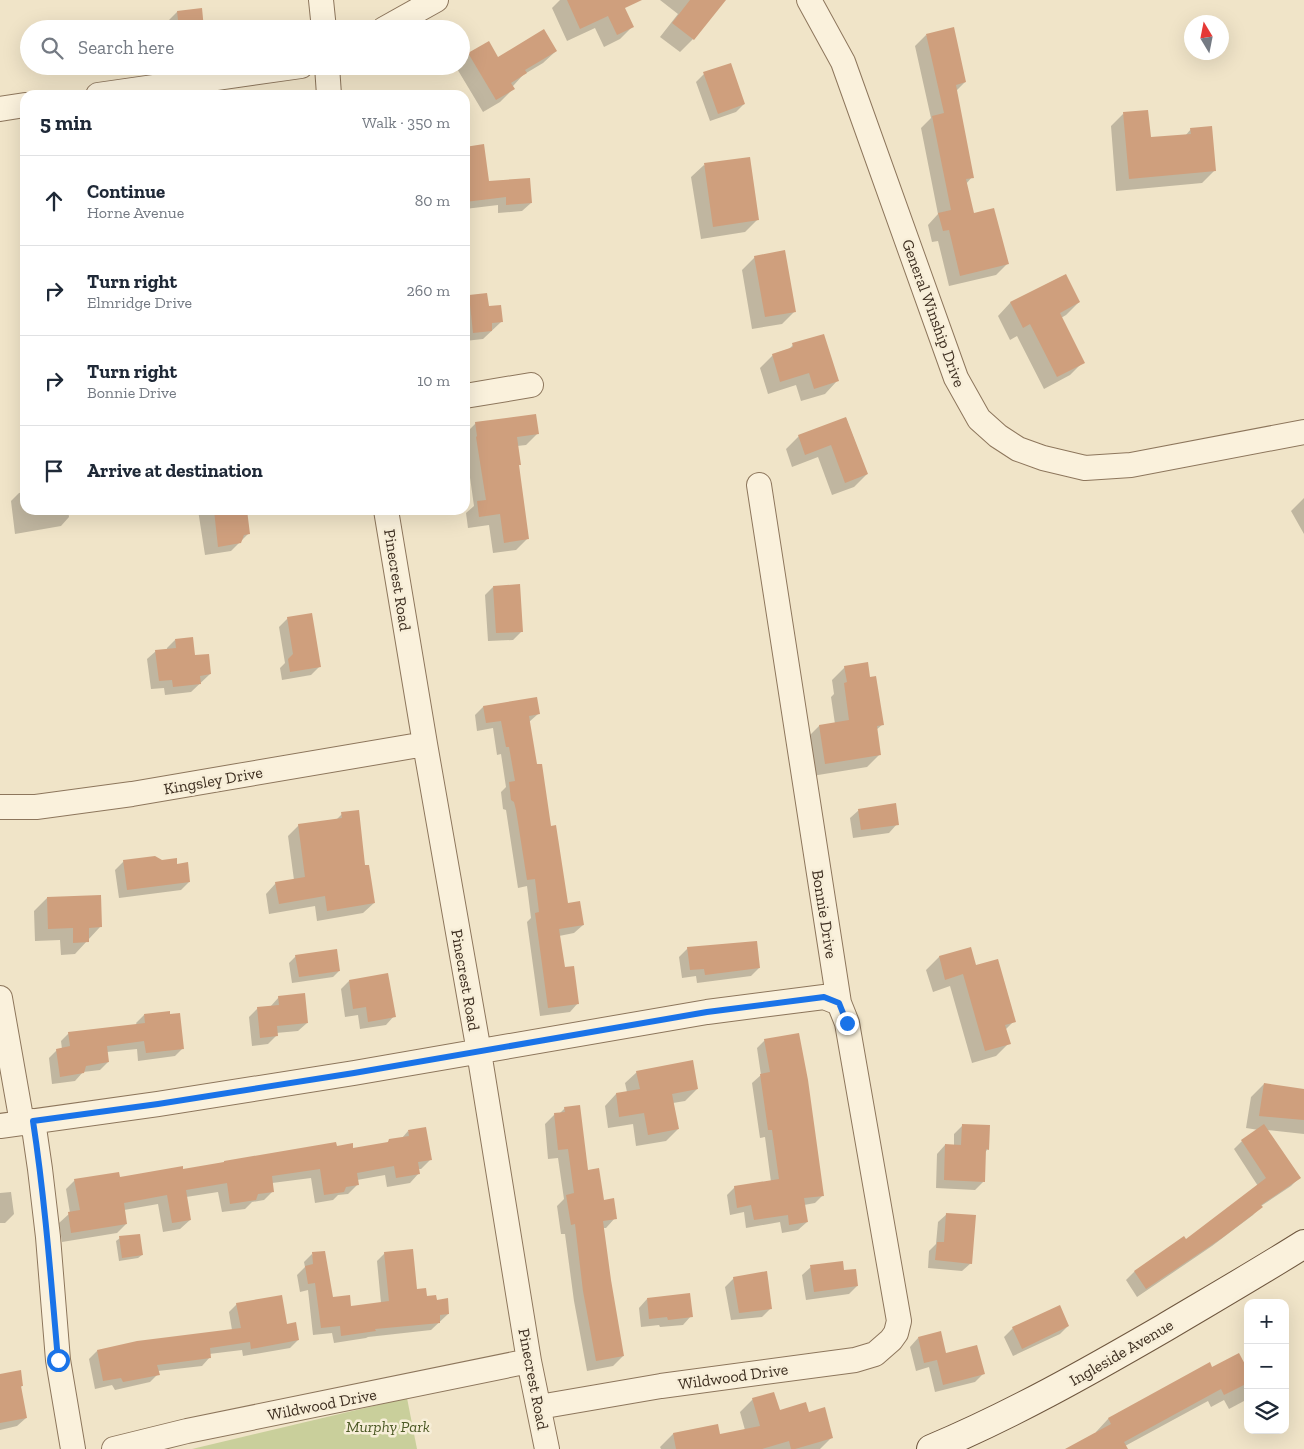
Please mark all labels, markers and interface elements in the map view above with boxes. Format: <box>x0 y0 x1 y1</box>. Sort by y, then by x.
north arrow <box>1184 15 1229 60</box>
search box <box>20 20 470 75</box>
icon: search <box>38 34 66 62</box>
text: Search here <box>78 36 174 59</box>
text: 5 min <box>40 110 92 135</box>
text: Walk · 350 m <box>362 113 450 132</box>
text: Continue <box>87 180 165 203</box>
icon: ahead <box>40 187 68 215</box>
text: 80 m <box>415 191 450 210</box>
text: Horne Avenue <box>87 203 184 222</box>
street label: General Winship Drive <box>898 237 969 390</box>
text: Turn right <box>87 270 177 293</box>
icon: right <box>40 277 68 305</box>
text: 260 m <box>407 281 450 300</box>
text: Elmridge Drive <box>87 293 192 312</box>
text: Turn right <box>87 360 177 383</box>
icon: right <box>40 367 68 395</box>
text: 10 m <box>417 371 450 390</box>
text: Bonnie Drive <box>87 383 177 402</box>
icon: arrive <box>40 457 68 485</box>
text: Arrive at destination <box>87 459 263 482</box>
street label: Pinecrest Road <box>380 528 415 633</box>
street label: Kingsley Drive <box>162 762 264 799</box>
street label: Bonnie Drive <box>808 868 841 960</box>
street label: Pinecrest Road <box>447 928 484 1033</box>
route end <box>836 1012 859 1035</box>
map controls <box>1244 1299 1289 1434</box>
button: + <box>1244 1299 1289 1344</box>
street label: Ingleside Avenue <box>1066 1315 1176 1390</box>
street label: Pinecrest Road <box>514 1327 553 1432</box>
button: − <box>1244 1344 1289 1389</box>
route start <box>47 1349 70 1372</box>
street label: Wildwood Drive <box>677 1359 789 1394</box>
street label: Wildwood Drive <box>266 1385 378 1424</box>
button: layers <box>1244 1389 1289 1434</box>
park label: Murphy Park <box>346 1417 430 1436</box>

